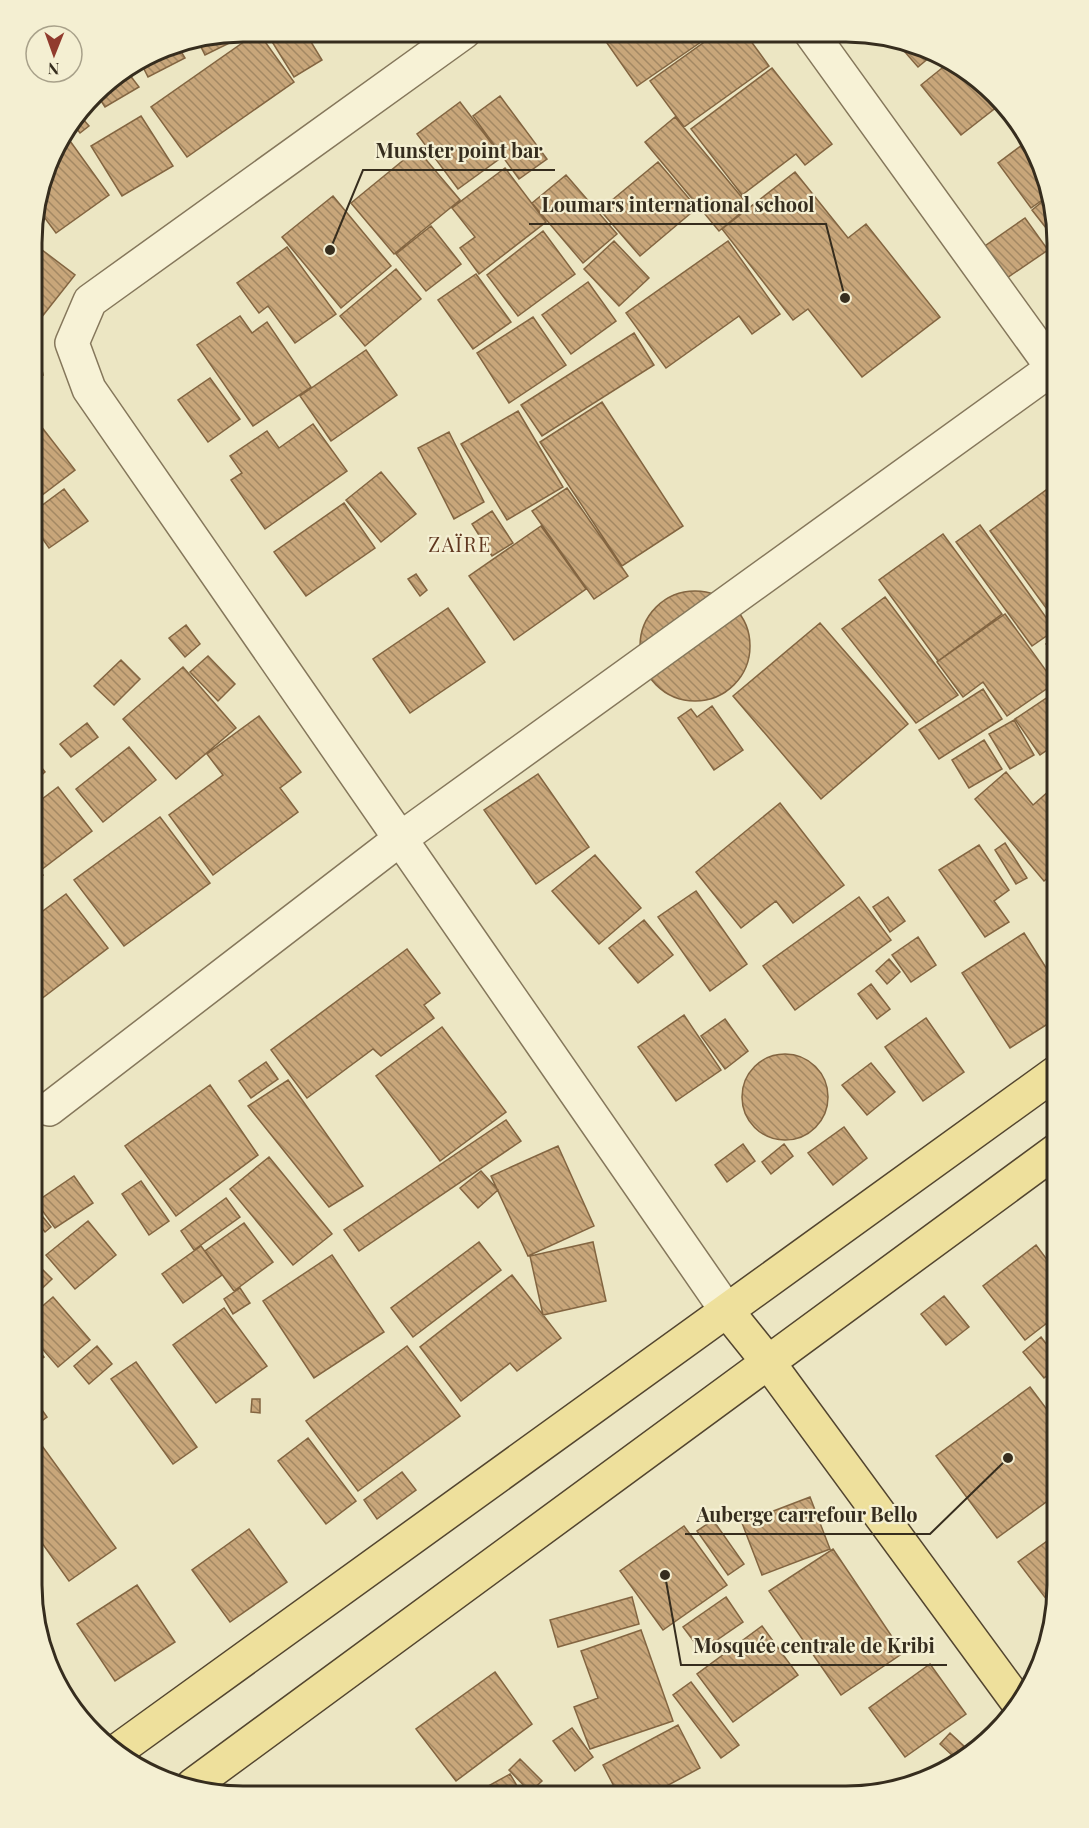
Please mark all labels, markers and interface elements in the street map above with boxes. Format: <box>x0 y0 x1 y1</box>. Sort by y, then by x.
north arrow <box>24 24 84 84</box>
text: N <box>47 59 60 80</box>
callout: Munster point bar <box>363 132 555 170</box>
text: Munster point bar <box>375 136 543 163</box>
callout: Loumars international school <box>529 186 826 224</box>
text: Loumars international school <box>542 190 814 217</box>
district label: ZAÏRE <box>428 530 492 557</box>
callout: Auberge carrefour Bello <box>685 1496 930 1534</box>
text: Auberge carrefour Bello <box>696 1500 917 1527</box>
callout: Mosquée centrale de Kribi <box>681 1627 947 1665</box>
text: Mosquée centrale de Kribi <box>693 1631 935 1658</box>

